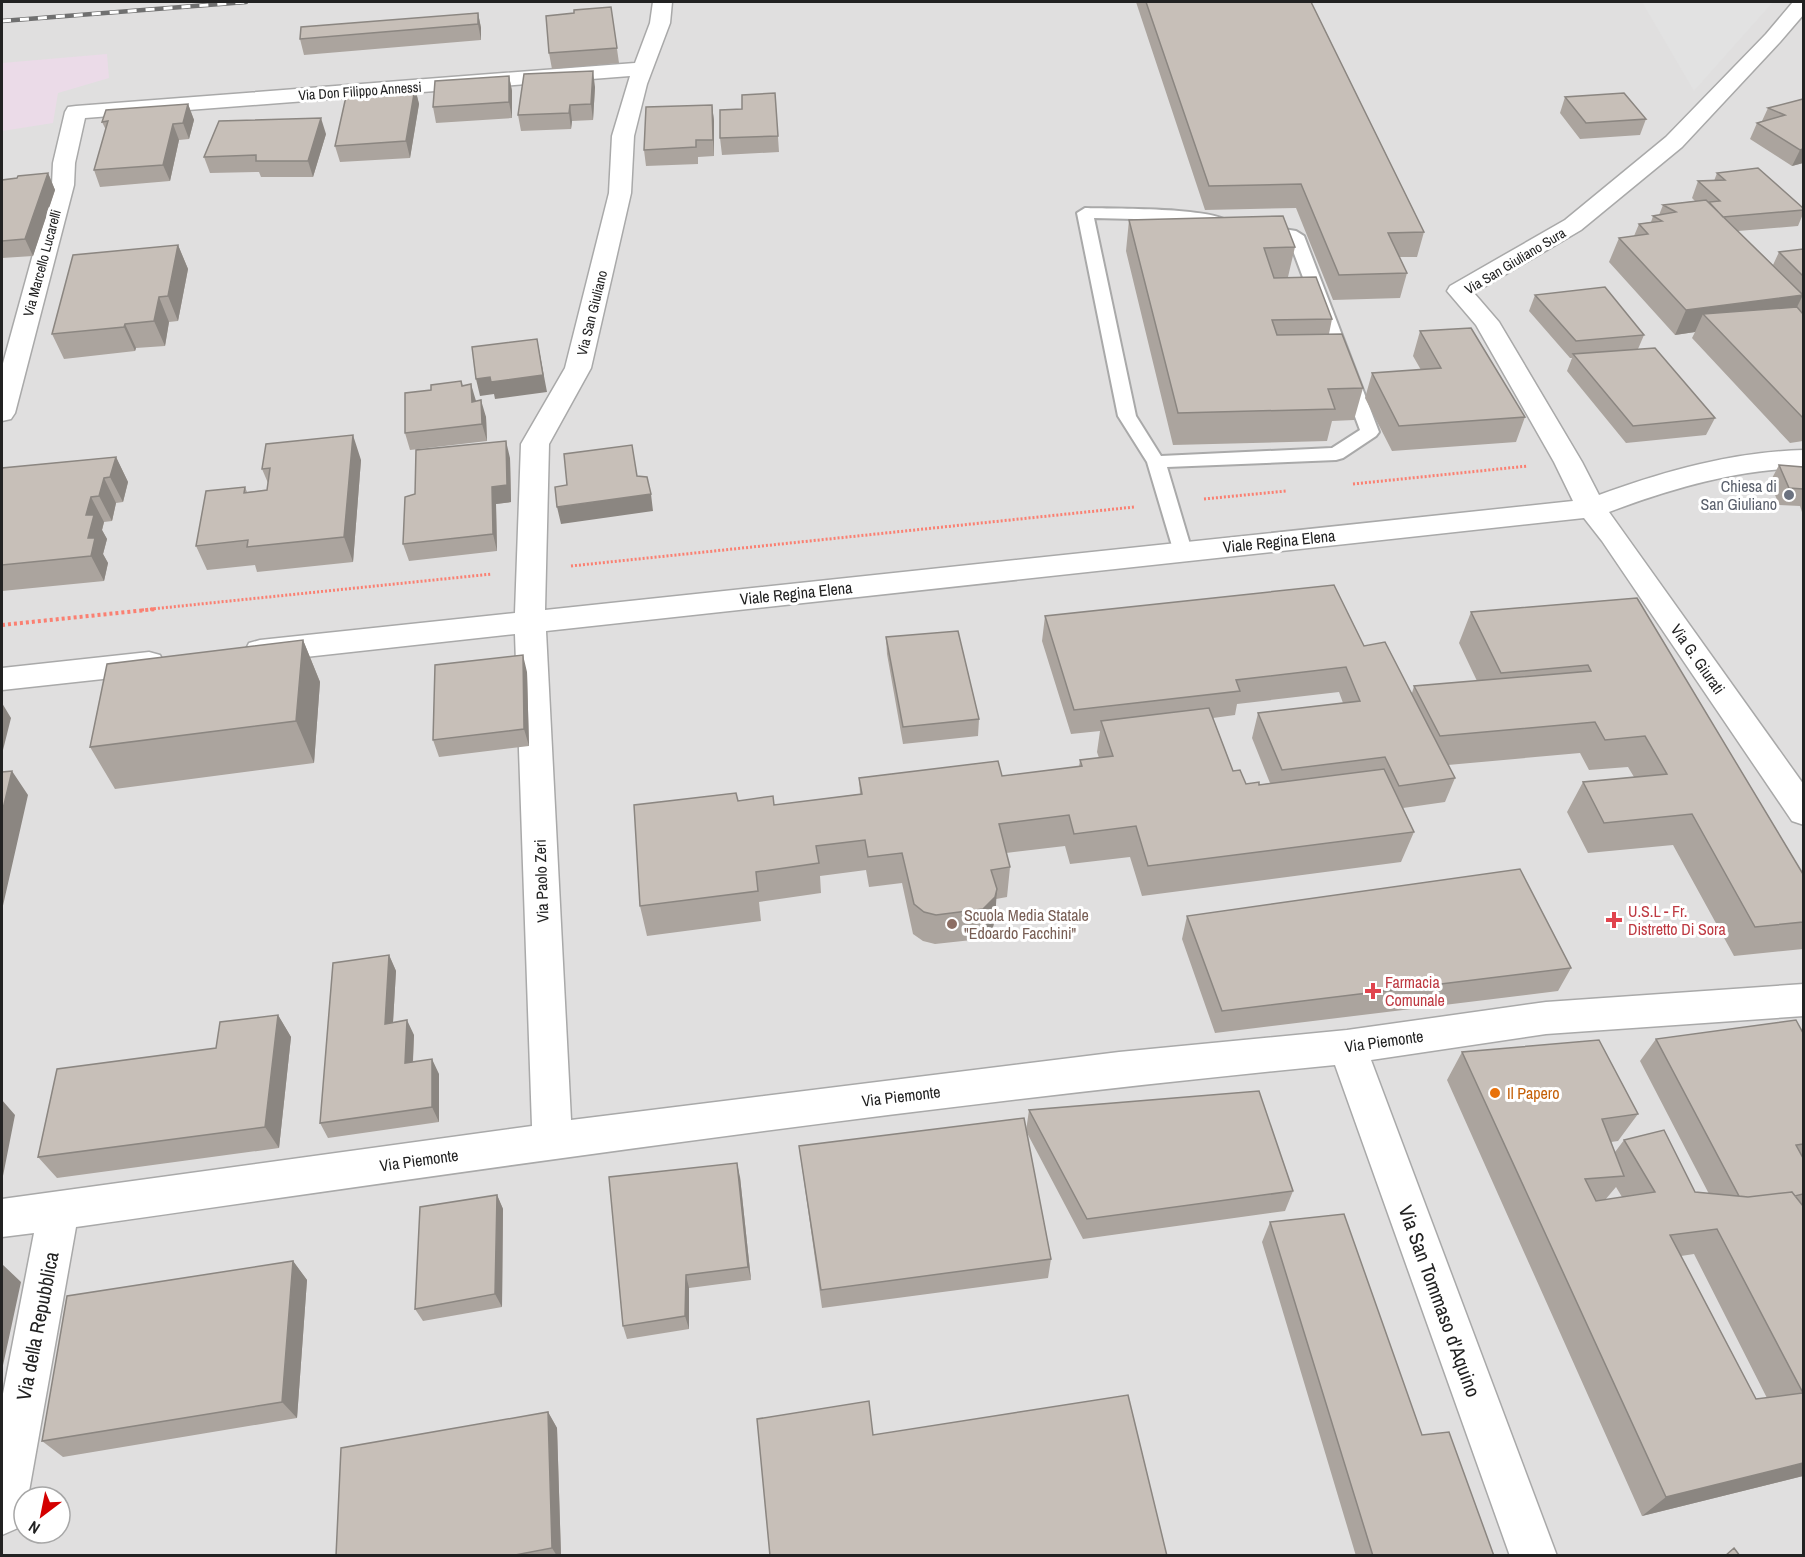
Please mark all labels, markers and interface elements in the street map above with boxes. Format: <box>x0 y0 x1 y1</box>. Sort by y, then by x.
street label: Via Don Filippo Annessi <box>298 78 422 104</box>
street label: Via Marcello Lucarelli <box>19 207 65 319</box>
street label: Via San Giuliano Sura <box>1461 223 1569 298</box>
street label: Via San Giuliano <box>573 268 611 358</box>
place label: Chiesa di San Giuliano <box>1700 475 1777 515</box>
marker: Chiesa di San Giuliano <box>1782 488 1796 502</box>
street label: Viale Regina Elena <box>1222 524 1337 558</box>
street label: Viale Regina Elena <box>739 576 854 610</box>
street label: Via G. Giurati <box>1666 620 1730 698</box>
street label: Via Paolo Zeri <box>529 839 553 923</box>
place label: U.S.L - Fr. Distretto Di Sora <box>1628 900 1726 940</box>
place label: Scuola Media Statale "Edoardo Facchini" <box>964 904 1089 944</box>
marker: U.S.L - Fr. Distretto Di Sora <box>1605 911 1623 929</box>
marker: Scuola Media Statale "Edoardo Facchini" <box>945 917 959 931</box>
place label: Farmacia Comunale <box>1385 971 1445 1011</box>
marker: Farmacia Comunale <box>1366 984 1380 998</box>
street label: Via Piemonte <box>1343 1025 1425 1057</box>
street label: Via Piemonte <box>860 1080 942 1112</box>
place label: Il Papero <box>1507 1082 1560 1104</box>
marker: Il Papero <box>1488 1086 1502 1100</box>
street label: Via Piemonte <box>378 1144 460 1176</box>
street label: Via San Tommaso d'Aquino <box>1393 1201 1487 1401</box>
street label: Via della Repubblica <box>9 1249 65 1403</box>
north arrow <box>12 1485 72 1545</box>
text: N <box>24 1516 44 1540</box>

